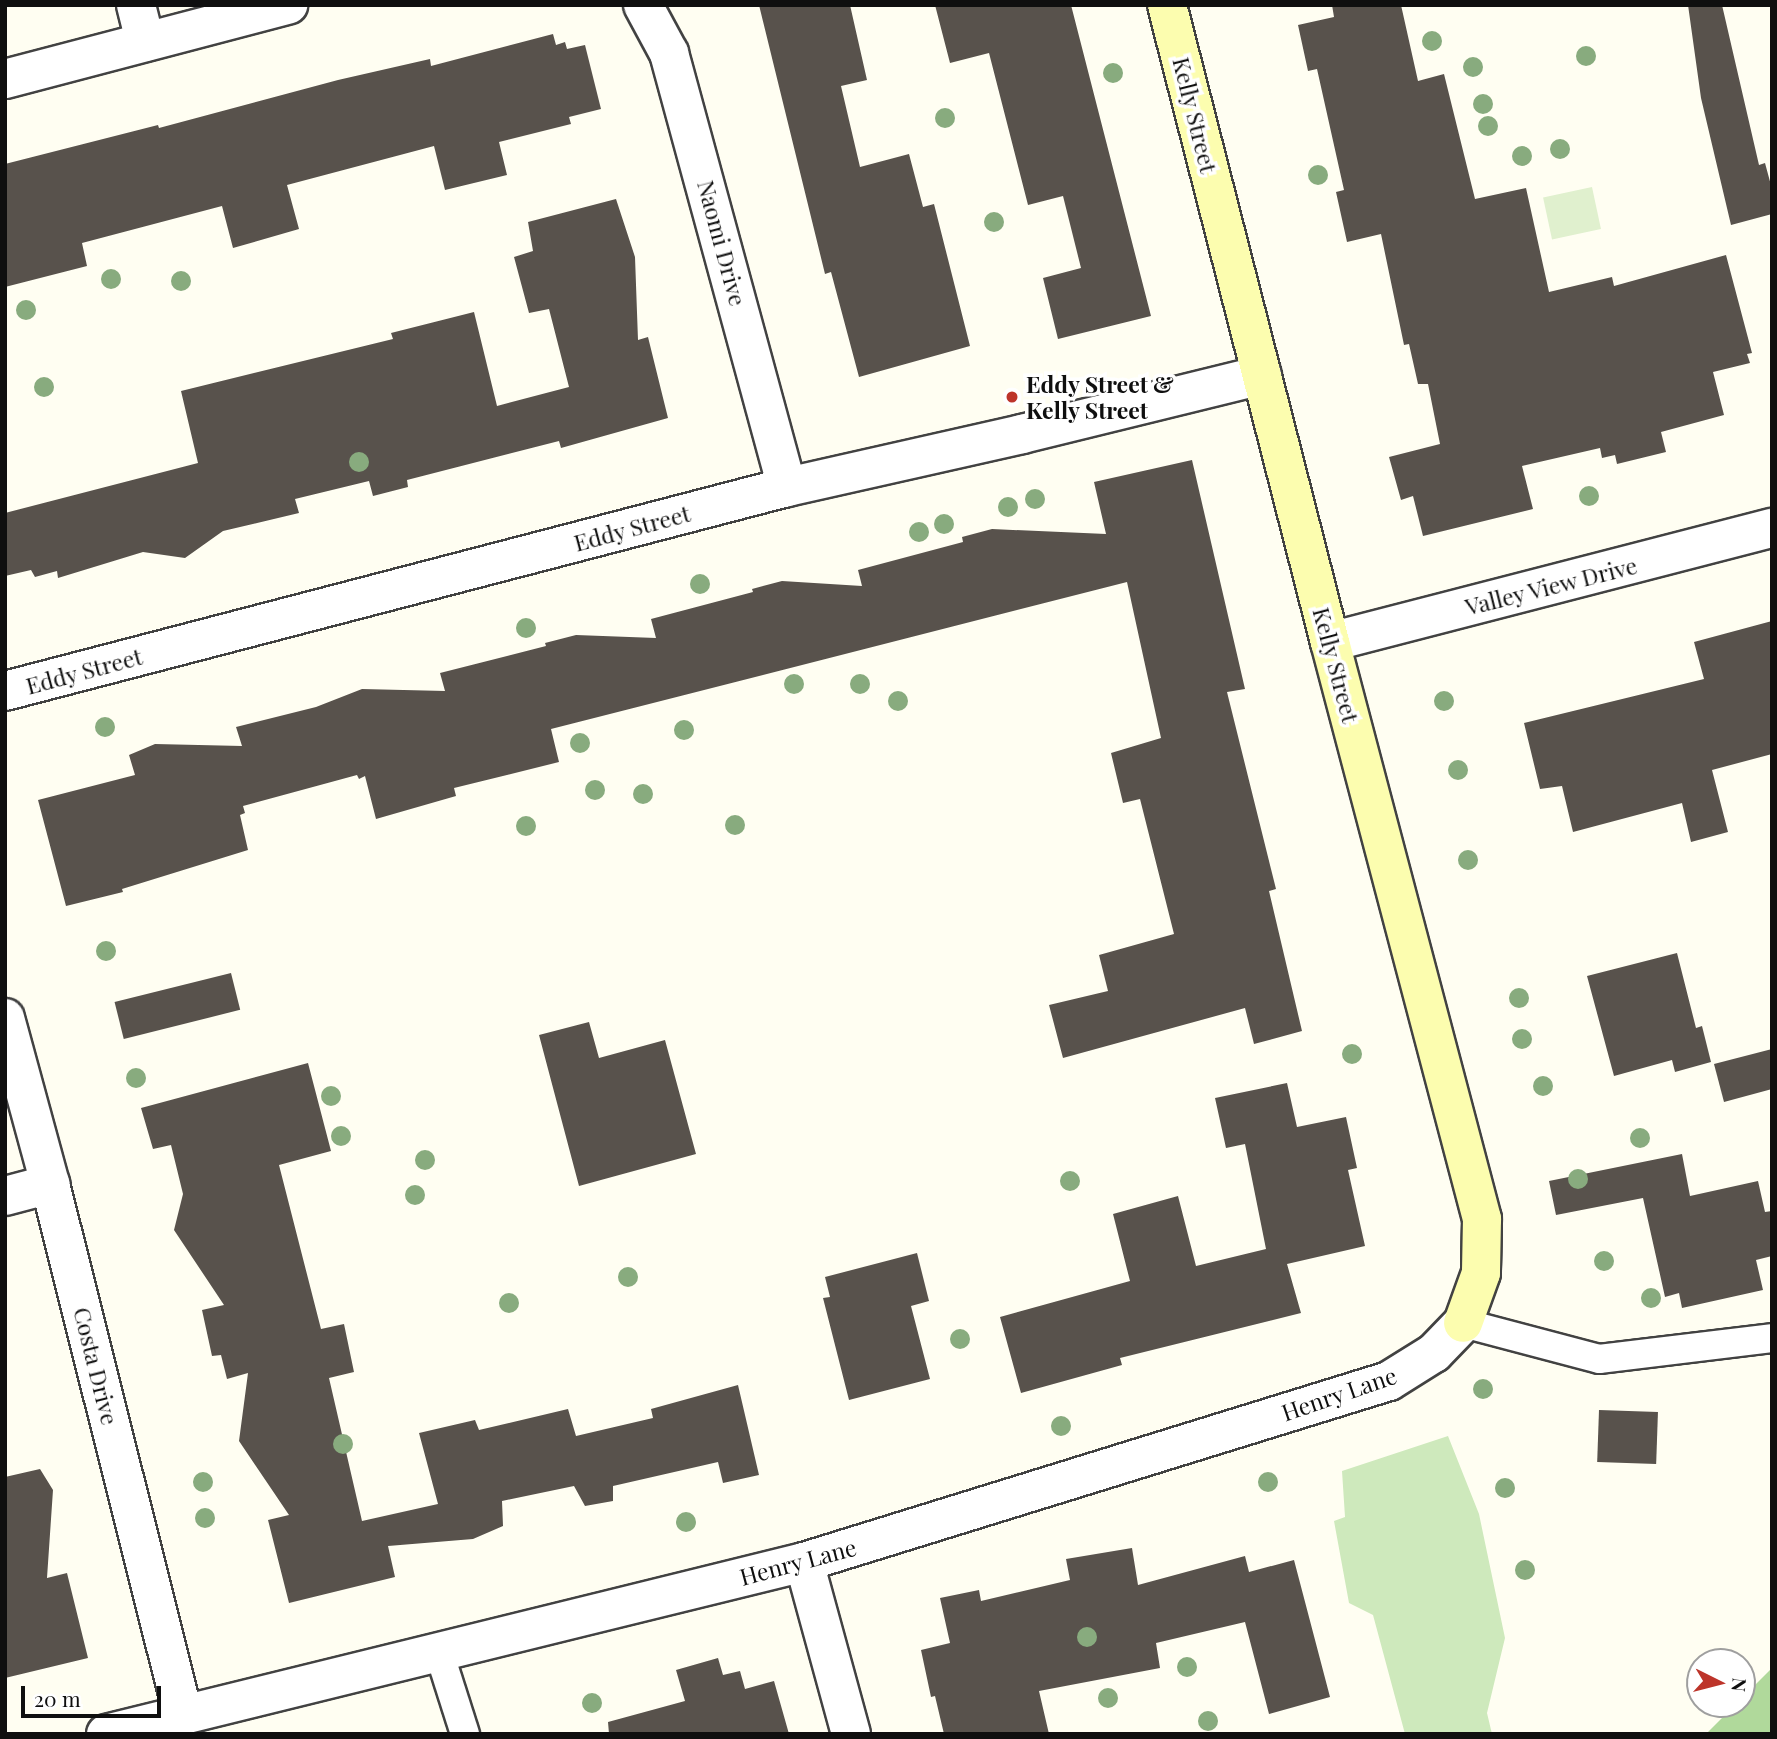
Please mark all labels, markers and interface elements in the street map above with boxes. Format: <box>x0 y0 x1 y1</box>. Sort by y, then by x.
street label: Kelly Street <box>1167 54 1223 176</box>
street label: Naomi Drive <box>692 177 752 309</box>
place label: Eddy Street & Kelly Street <box>1026 370 1175 424</box>
marker: Eddy Street & Kelly Street <box>1004 389 1020 405</box>
street label: Eddy Street <box>571 499 693 557</box>
street label: Valley View Drive <box>1461 551 1641 621</box>
street label: Kelly Street <box>1307 604 1365 726</box>
street label: Eddy Street <box>23 642 145 700</box>
street label: Costa Drive <box>68 1304 124 1428</box>
street label: Henry Lane <box>1278 1361 1400 1427</box>
street label: Henry Lane <box>736 1533 860 1591</box>
north arrow <box>1686 1648 1756 1718</box>
scale bar <box>24 1672 164 1716</box>
text: N <box>1726 1677 1754 1693</box>
text: 20 m <box>34 1684 81 1712</box>

